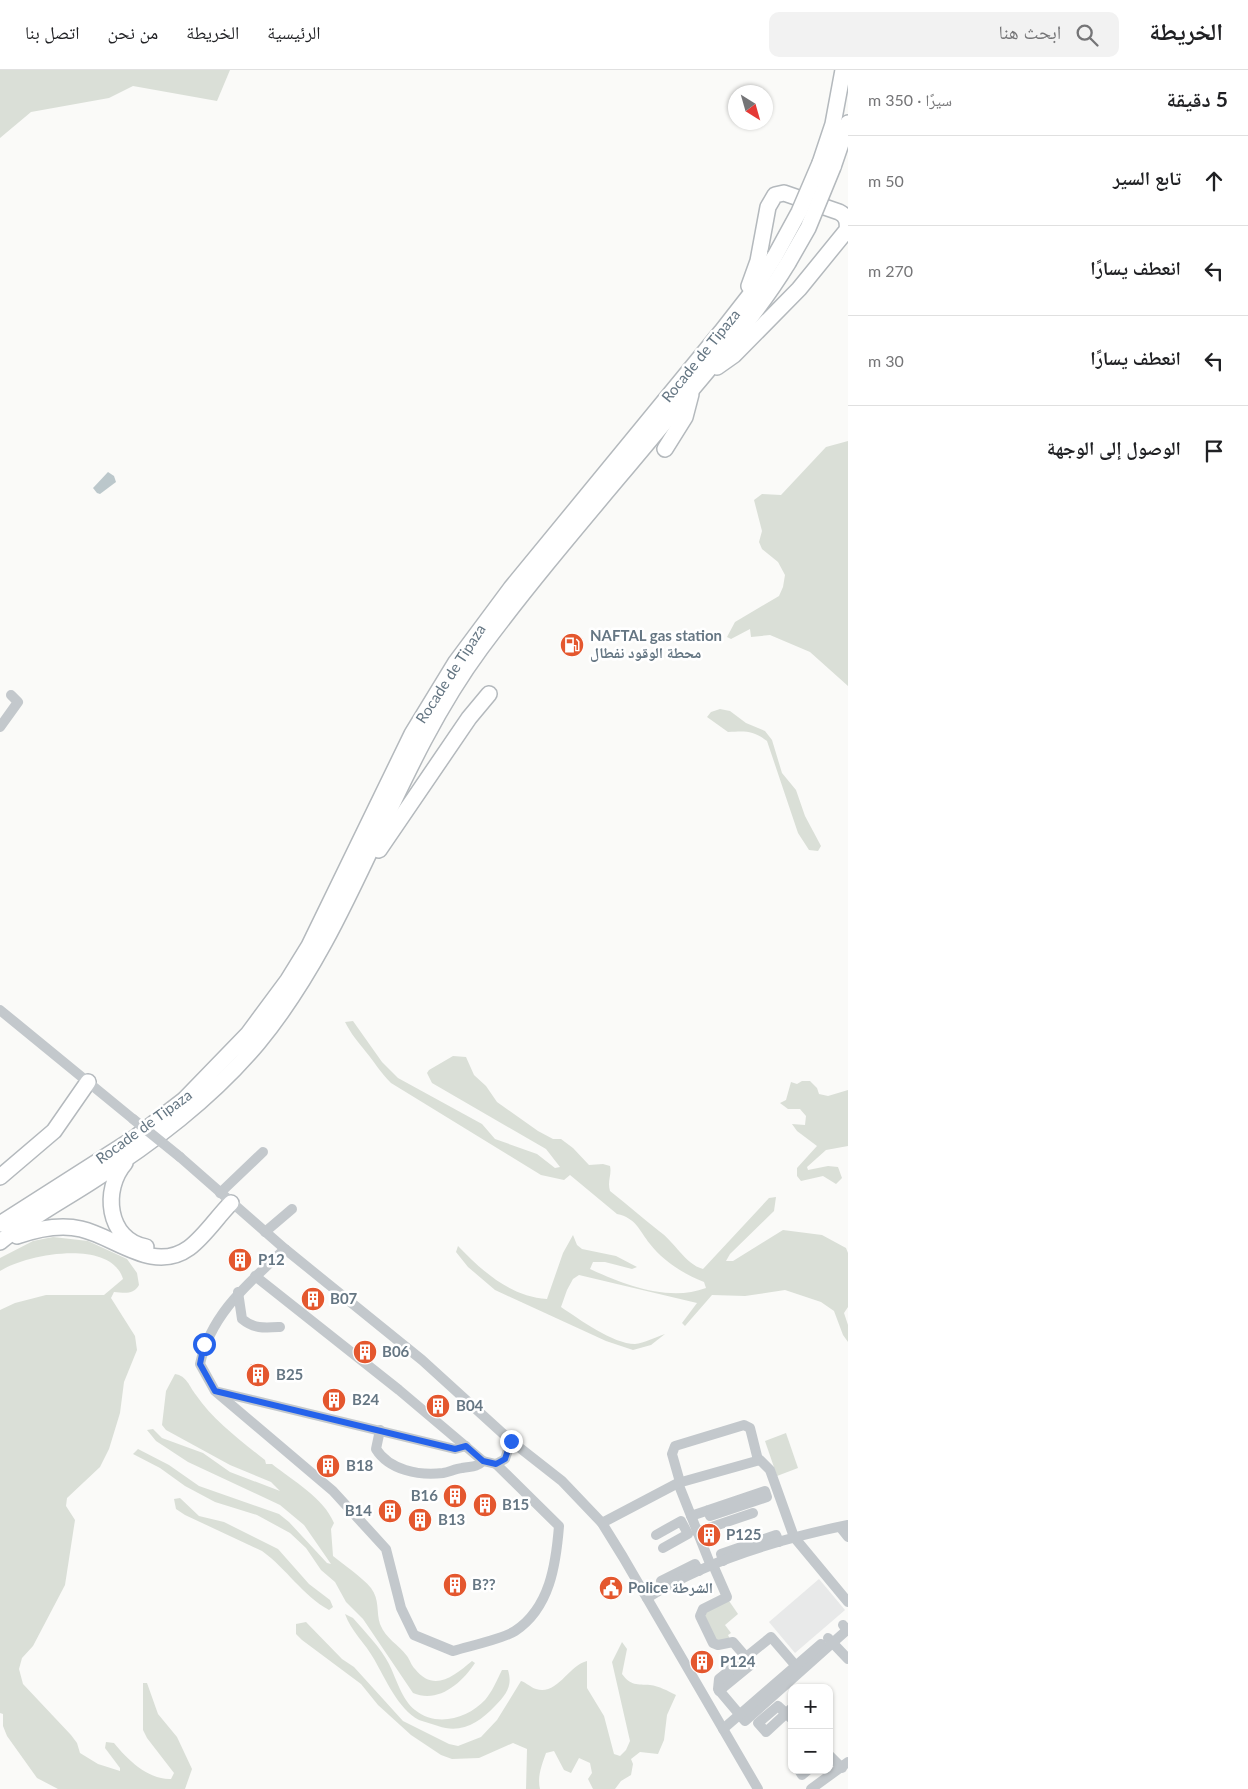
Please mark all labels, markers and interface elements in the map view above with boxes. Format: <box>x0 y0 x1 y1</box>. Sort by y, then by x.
search box <box>769 12 1119 57</box>
text: الخريطة <box>1149 16 1223 45</box>
text: ابحث هنا <box>999 20 1061 43</box>
text: اتصل بنا <box>25 21 79 43</box>
text: من نحن <box>107 21 158 43</box>
text: الخريطة <box>186 21 239 43</box>
text: الرئيسية <box>267 21 321 43</box>
icon: search <box>1073 21 1101 49</box>
north arrow <box>728 85 773 130</box>
text: 5 دقيقة <box>1167 86 1228 111</box>
text: سيرًا · 350 m <box>868 90 952 109</box>
text: تابع السير <box>1113 166 1181 189</box>
icon: ahead <box>1200 167 1228 195</box>
text: 50 m <box>868 171 904 190</box>
text: انعطف يسارًا <box>1090 256 1181 279</box>
icon: left <box>1200 257 1228 285</box>
text: 270 m <box>868 261 913 280</box>
street label: Rocade de Tipaza <box>657 305 743 405</box>
text: انعطف يسارًا <box>1090 346 1181 369</box>
icon: left <box>1200 347 1228 375</box>
text: 30 m <box>868 351 904 370</box>
text: الوصول إلى الوجهة <box>1047 436 1181 459</box>
icon: arrive <box>1200 437 1228 465</box>
street label: Rocade de Tipaza <box>411 621 489 726</box>
place label: NAFTAL gas station محطة الوقود نفطال <box>590 626 722 662</box>
fuel station icon: NAFTAL gas station محطة الوقود نفطال <box>559 632 585 658</box>
street label: Rocade de Tipaza <box>92 1085 195 1167</box>
building icon: P12 <box>227 1247 253 1273</box>
place label: P12 <box>258 1250 285 1268</box>
building icon: B07 <box>300 1286 326 1312</box>
place label: B07 <box>330 1289 358 1307</box>
route start <box>193 1333 216 1356</box>
building icon: B06 <box>352 1339 378 1365</box>
place label: B06 <box>382 1342 410 1360</box>
building icon: B25 <box>245 1362 271 1388</box>
place label: B25 <box>276 1365 303 1383</box>
building icon: B24 <box>321 1387 347 1413</box>
place label: B24 <box>352 1390 380 1408</box>
building icon: B04 <box>425 1393 451 1419</box>
place label: B04 <box>456 1396 484 1414</box>
route end <box>500 1430 523 1453</box>
building icon: B18 <box>315 1453 341 1479</box>
place label: B18 <box>346 1456 374 1474</box>
building icon: B16 <box>442 1483 468 1509</box>
place label: B16 <box>411 1486 438 1504</box>
building icon: B15 <box>472 1492 498 1518</box>
place label: B15 <box>502 1495 529 1513</box>
building icon: B14 <box>377 1498 403 1524</box>
place label: B14 <box>345 1501 372 1519</box>
building icon: B13 <box>407 1507 433 1533</box>
place label: B13 <box>438 1510 465 1528</box>
building icon: P125 <box>696 1522 722 1548</box>
place label: P125 <box>726 1525 761 1543</box>
building icon: B?? <box>442 1572 468 1598</box>
place label: B?? <box>472 1575 496 1593</box>
public building icon: Police الشرطة <box>598 1575 624 1601</box>
place label: Police الشرطة <box>628 1578 713 1596</box>
building icon: P124 <box>689 1649 715 1675</box>
place label: P124 <box>720 1652 756 1670</box>
map controls <box>788 1684 833 1774</box>
button: + <box>788 1684 833 1729</box>
button: − <box>788 1729 833 1774</box>

